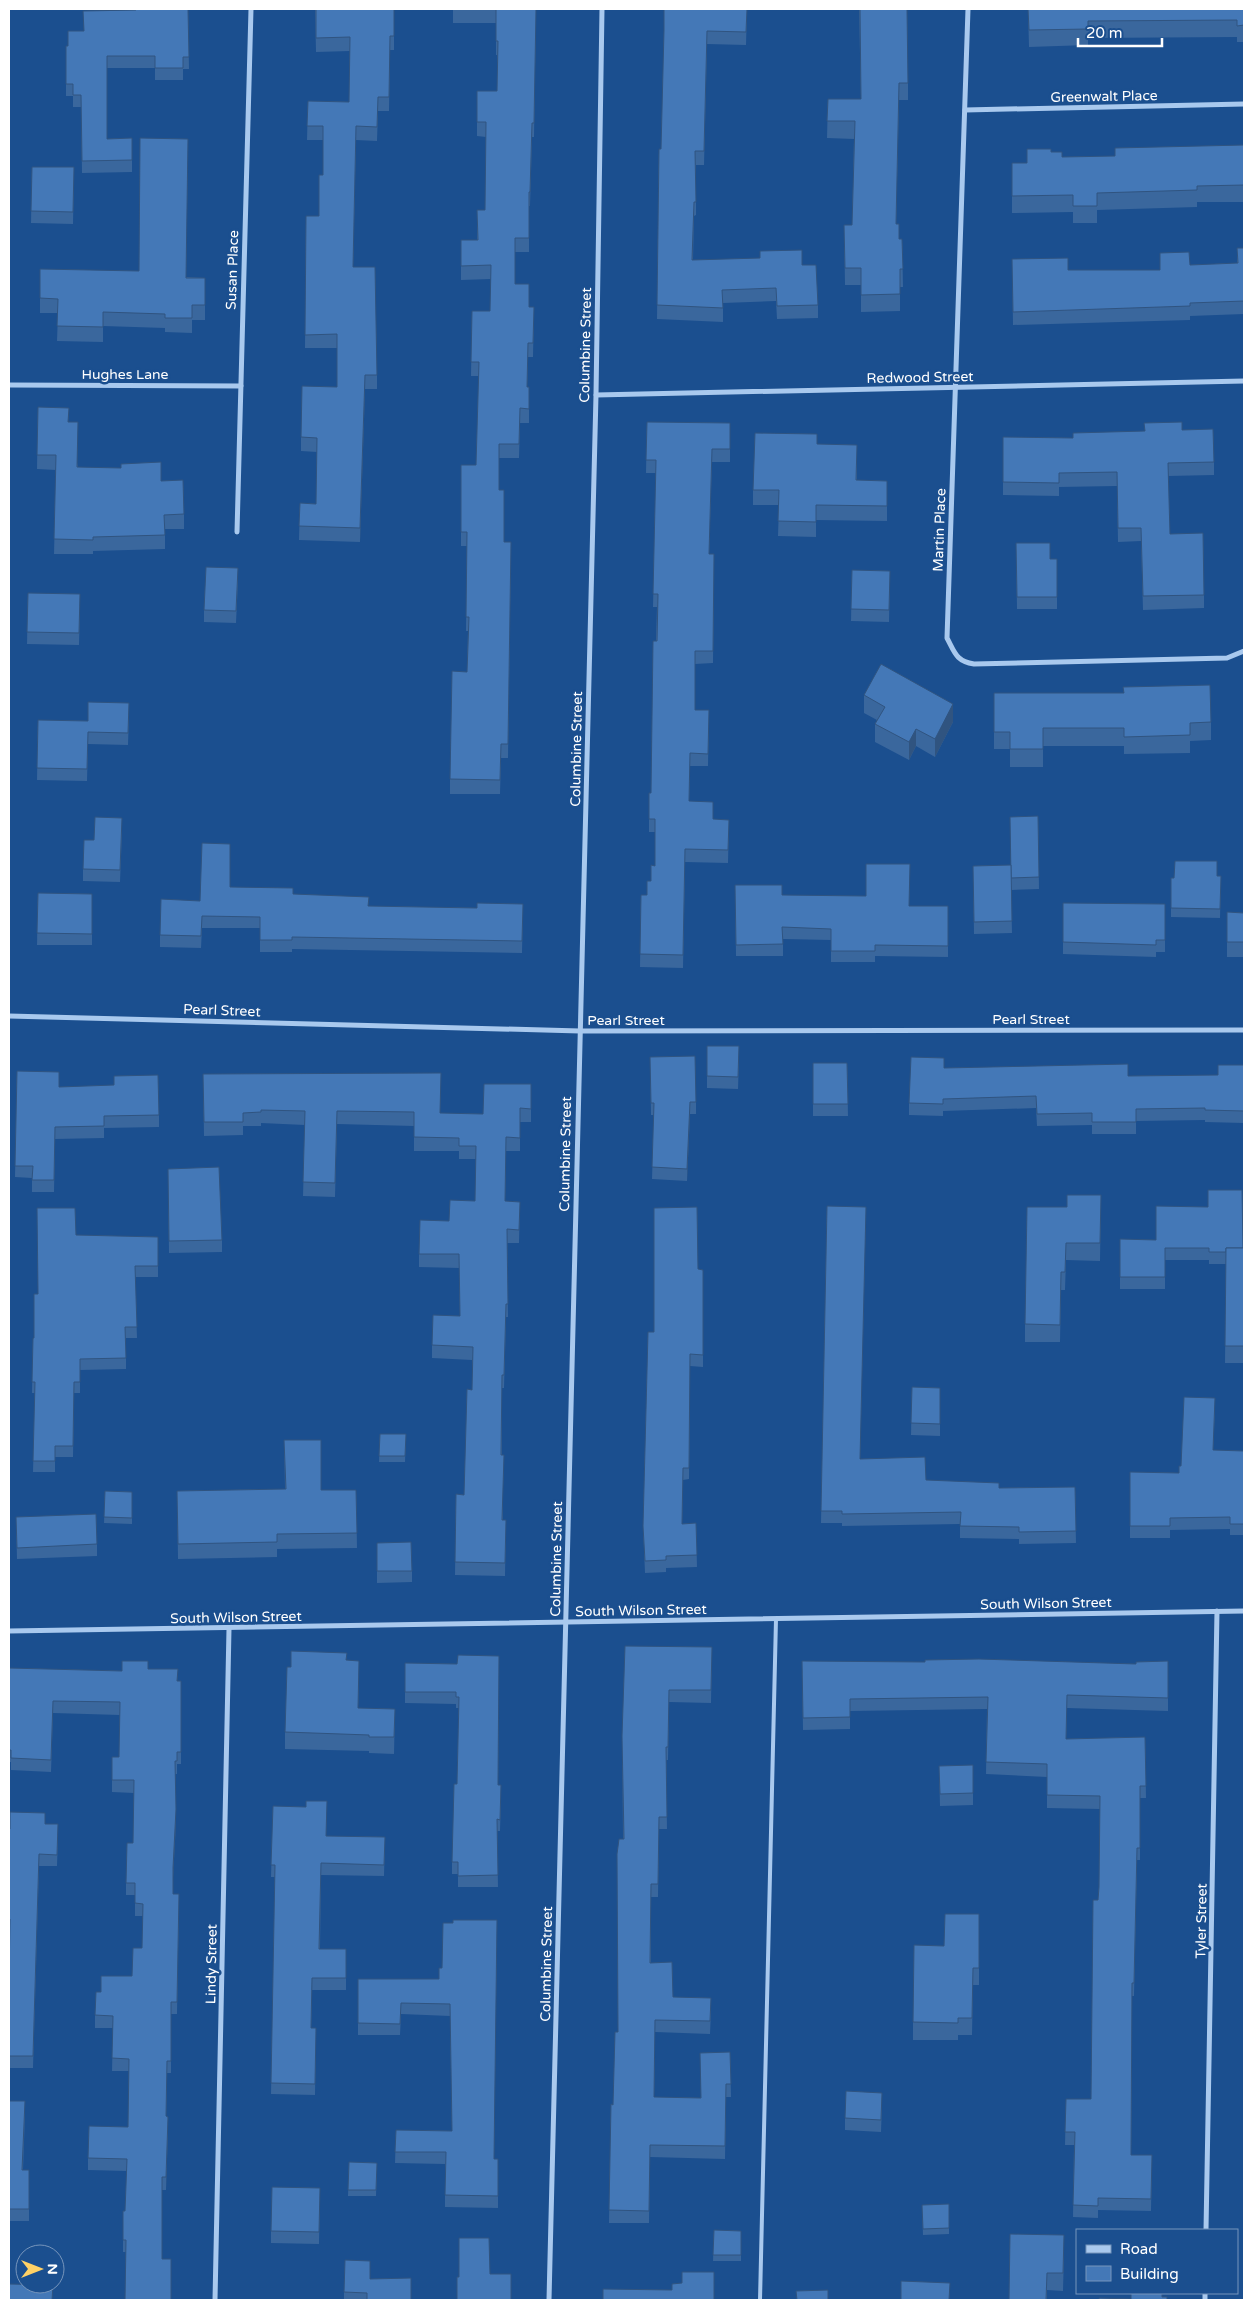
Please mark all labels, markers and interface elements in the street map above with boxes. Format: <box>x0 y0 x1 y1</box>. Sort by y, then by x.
scale bar <box>1078 15 1162 47</box>
text: 20 m <box>1086 24 1123 42</box>
street label: Greenwalt Place <box>1050 87 1158 106</box>
street label: Susan Place <box>223 230 242 310</box>
street label: Columbine Street <box>576 287 595 403</box>
street label: Hughes Lane <box>82 366 169 383</box>
street label: Redwood Street <box>866 368 974 387</box>
street label: Martin Place <box>930 488 949 572</box>
street label: Columbine Street <box>567 691 586 807</box>
street label: Pearl Street <box>183 1001 262 1020</box>
street label: Pearl Street <box>992 1011 1070 1028</box>
street label: Pearl Street <box>587 1012 665 1029</box>
street label: Columbine Street <box>556 1096 575 1212</box>
street label: Columbine Street <box>547 1501 566 1617</box>
street label: South Wilson Street <box>980 1594 1113 1613</box>
street label: South Wilson Street <box>575 1601 708 1620</box>
street label: South Wilson Street <box>170 1608 303 1627</box>
street label: Tyler Street <box>1192 1882 1211 1959</box>
street label: Columbine Street <box>537 1906 556 2022</box>
street label: Lindy Street <box>202 1923 221 2004</box>
legend <box>1076 2229 1238 2294</box>
text: Road <box>1120 2240 1158 2258</box>
north arrow <box>15 2244 65 2294</box>
text: N <box>44 2263 61 2275</box>
text: Building <box>1120 2265 1179 2283</box>

